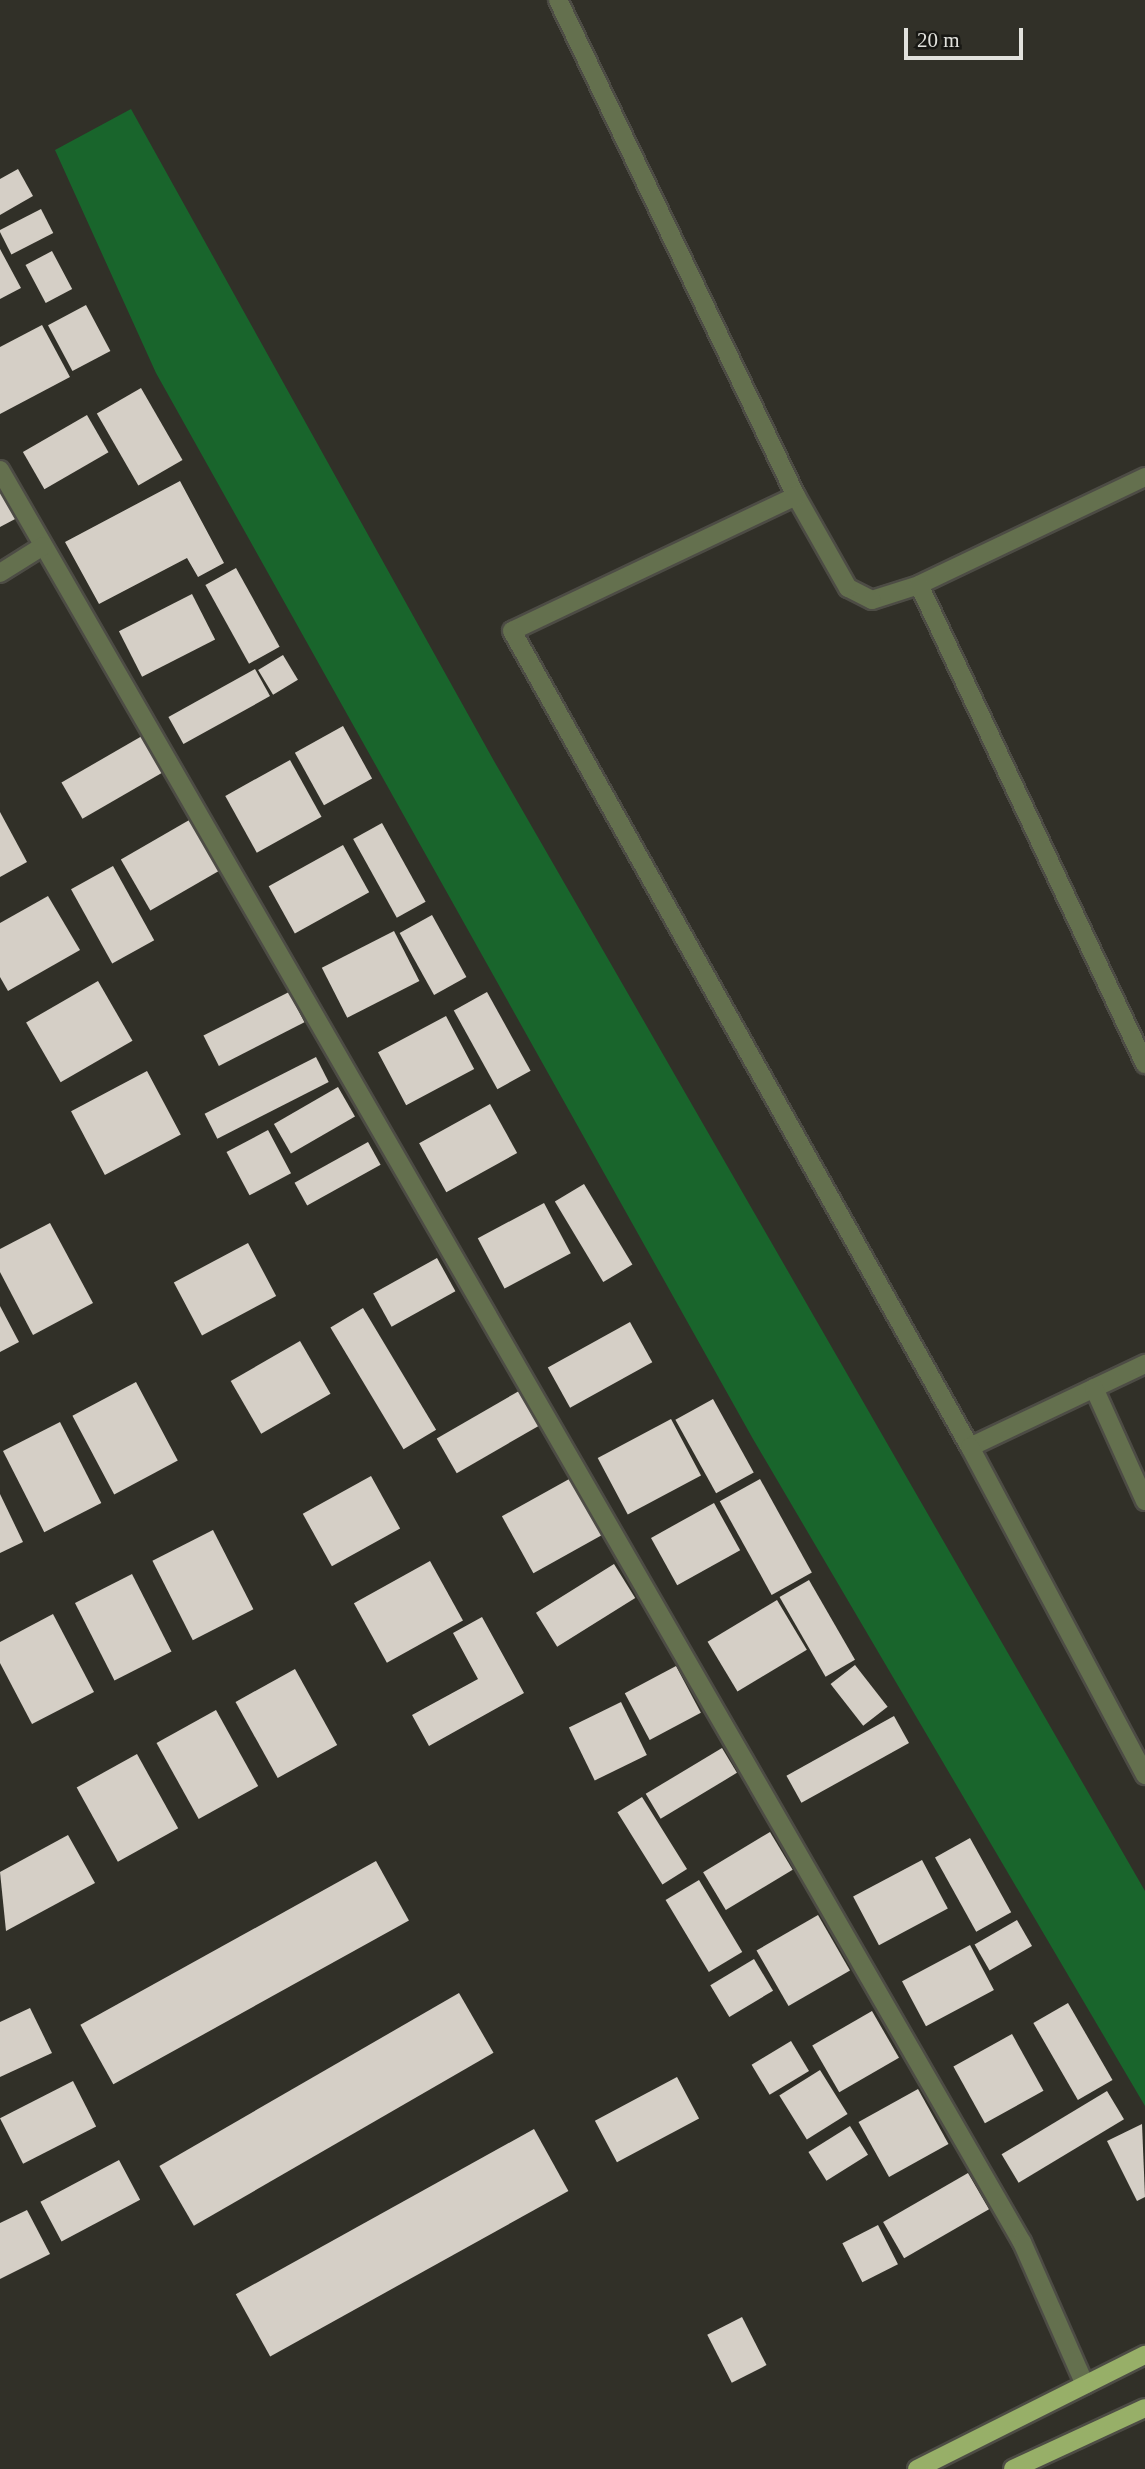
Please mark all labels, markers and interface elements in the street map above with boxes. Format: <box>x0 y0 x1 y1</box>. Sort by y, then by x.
scale bar <box>907 14 1026 58</box>
text: 20 m <box>917 28 960 52</box>

